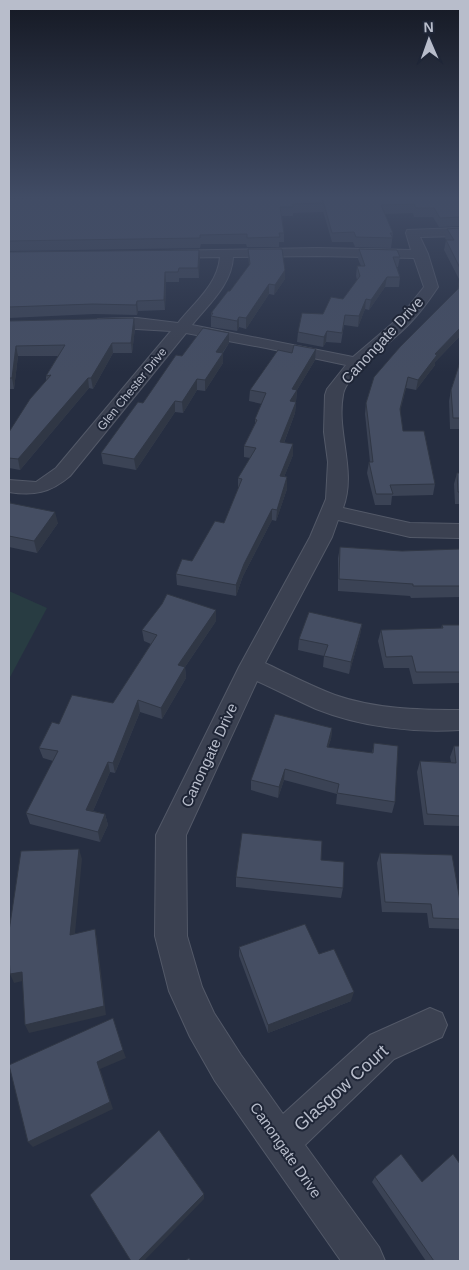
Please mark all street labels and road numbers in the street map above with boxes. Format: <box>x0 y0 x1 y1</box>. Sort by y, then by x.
street label: Canongate Drive <box>337 293 427 387</box>
street label: Glen Chester Drive <box>94 345 170 433</box>
street label: Canongate Drive <box>178 700 240 810</box>
street label: Glasgow Court <box>290 1041 392 1135</box>
street label: Canongate Drive <box>247 1099 325 1201</box>

